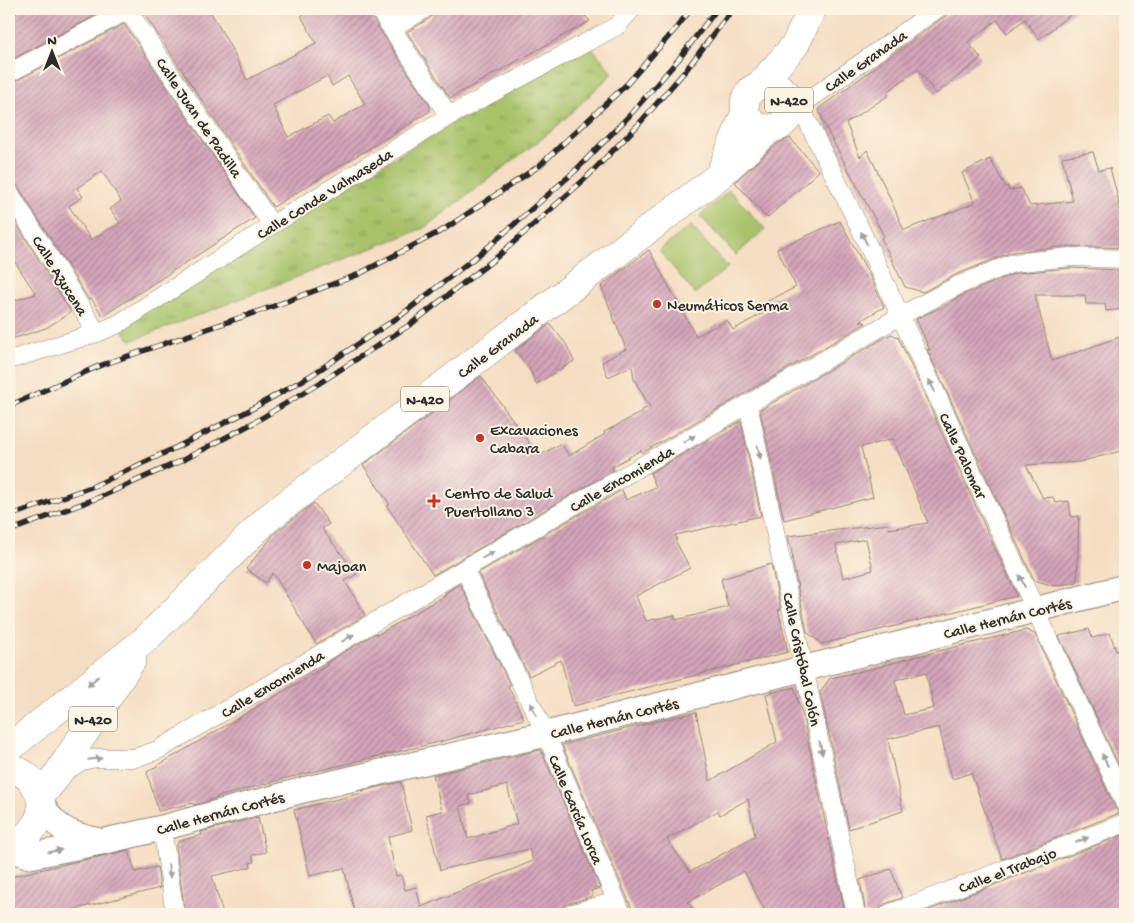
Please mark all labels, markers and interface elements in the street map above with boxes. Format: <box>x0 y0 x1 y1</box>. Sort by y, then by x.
street label: Calle Granada <box>822 27 913 98</box>
north arrow <box>28 28 78 78</box>
text: N <box>47 33 57 50</box>
street label: Calle Juan de Padilla <box>150 55 245 184</box>
road number: N-420 <box>765 88 813 112</box>
street label: Calle Conde Valmaseda <box>254 146 398 246</box>
one-way arrow <box>860 231 868 245</box>
street label: Calle Azucena <box>26 233 91 321</box>
marker: Neumáticos Serma <box>651 298 663 310</box>
place label: Neumáticos Serma <box>667 298 790 317</box>
street label: Calle Granada <box>455 311 544 384</box>
one-way arrow <box>927 378 936 393</box>
road number: N-420 <box>401 386 449 412</box>
street label: Calle Palomar <box>933 411 989 503</box>
place label: Excavaciones Cabara <box>490 423 579 460</box>
marker: Excavaciones Cabara <box>474 432 486 444</box>
one-way arrow <box>682 434 696 443</box>
street label: Calle Encomienda <box>567 443 679 518</box>
one-way arrow <box>755 444 763 460</box>
place label: Centro de Salud Puertollano 3 <box>444 486 554 523</box>
marker: Centro de Salud Puertollano 3 <box>427 494 441 508</box>
one-way arrow <box>481 551 494 560</box>
marker: Majoan <box>301 559 313 571</box>
place label: Majoan <box>317 559 367 578</box>
one-way arrow <box>1017 574 1025 588</box>
street label: Calle Cristóbal Colón <box>776 591 823 729</box>
street label: Calle Hernán Cortés <box>942 595 1075 645</box>
one-way arrow <box>341 633 354 642</box>
street label: Calle Encomienda <box>219 647 330 724</box>
one-way arrow <box>87 676 100 687</box>
street label: Calle Hernán Cortés <box>549 695 682 745</box>
one-way arrow <box>529 702 537 716</box>
road number: N-420 <box>69 706 117 732</box>
one-way arrow <box>818 740 826 756</box>
street label: Calle García Lorca <box>542 753 606 869</box>
one-way arrow <box>1100 753 1108 767</box>
one-way arrow <box>87 755 103 763</box>
street label: Calle Hernán Cortés <box>155 789 288 841</box>
one-way arrow <box>1075 836 1090 844</box>
street label: Calle el Trabajo <box>957 845 1060 900</box>
one-way arrow <box>47 846 63 854</box>
one-way arrow <box>165 864 173 880</box>

